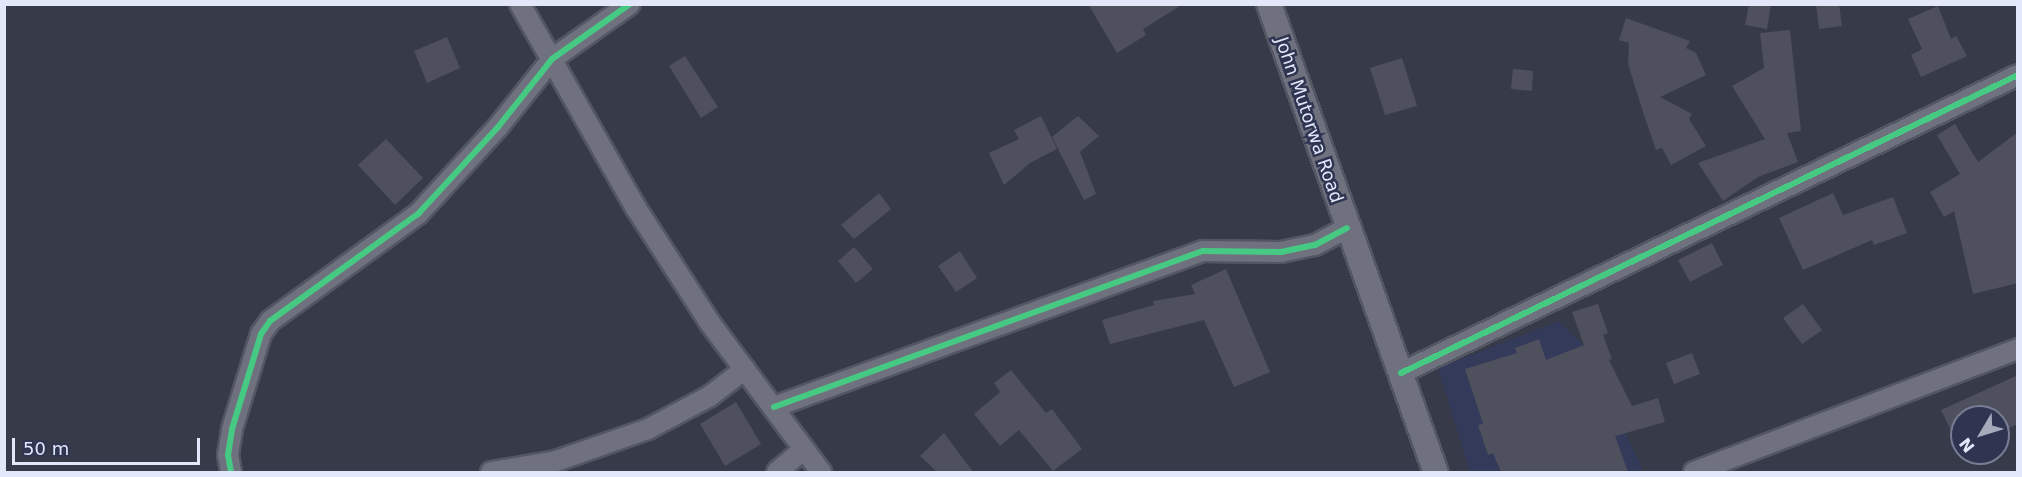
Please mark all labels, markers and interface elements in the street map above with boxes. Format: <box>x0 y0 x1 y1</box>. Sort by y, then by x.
street label: John Mutorwa Road <box>1270 34 1348 206</box>
north arrow <box>1950 405 2010 465</box>
scale bar <box>15 426 202 464</box>
text: N <box>1955 434 1979 456</box>
text: 50 m <box>23 438 69 459</box>

